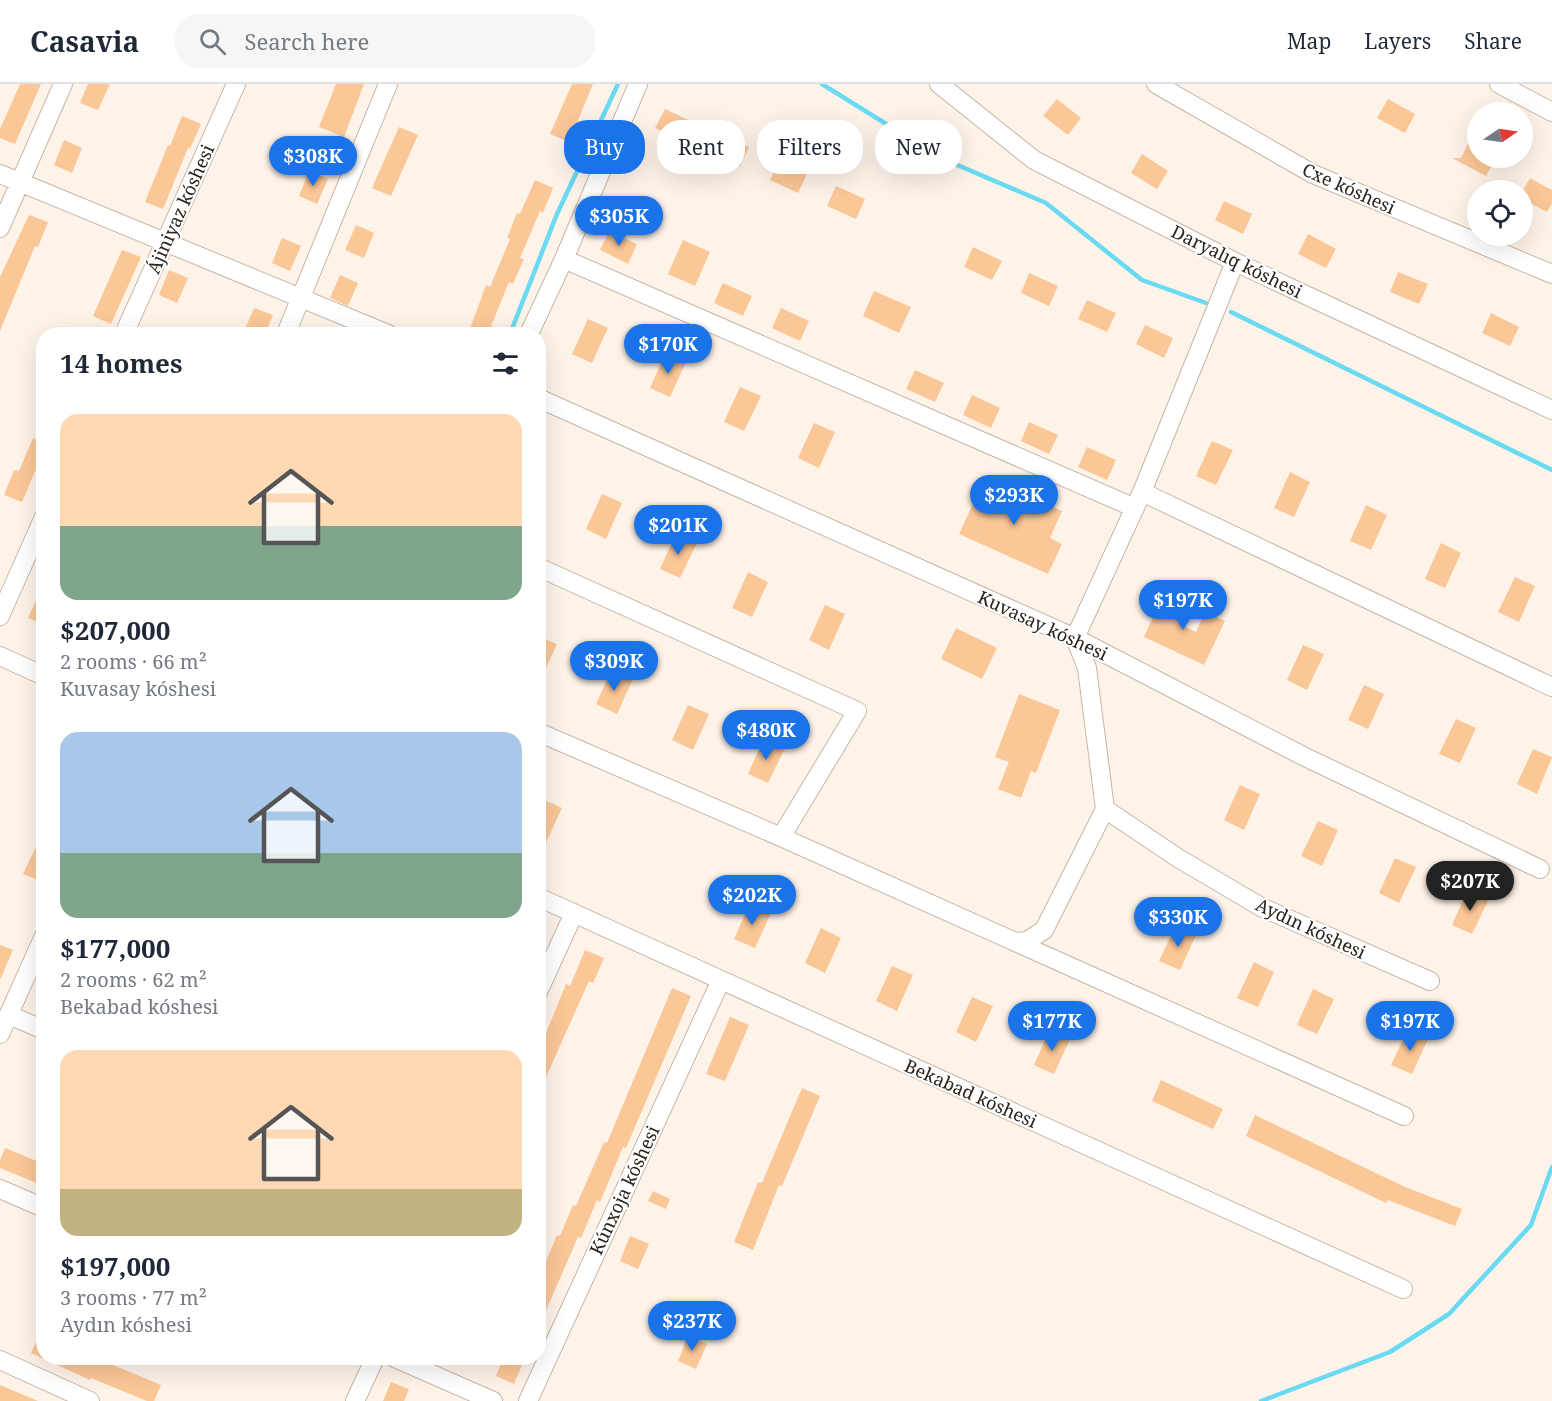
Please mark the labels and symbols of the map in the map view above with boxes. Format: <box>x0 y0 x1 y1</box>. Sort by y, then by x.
north arrow <box>1467 102 1533 168</box>
pin: $308K <box>271 136 355 187</box>
street label: Ájiniyaz kóshesi <box>141 140 219 277</box>
street label: Cxe kóshesi <box>1299 157 1399 219</box>
pin: $305K <box>577 196 661 247</box>
street label: Daryalıq kóshesi <box>1168 219 1307 303</box>
pin: $170K <box>626 324 710 375</box>
pin: $293K <box>972 475 1056 526</box>
pin: $201K <box>636 505 720 556</box>
pin: $197K <box>1141 580 1225 631</box>
street label: Kuvasay kóshesi <box>974 584 1112 666</box>
pin: $309K <box>572 641 656 692</box>
pin: $480K <box>724 710 808 761</box>
pin: $207K <box>1428 861 1512 912</box>
pin: $202K <box>710 875 794 926</box>
street label: Aydın kóshesi <box>1252 892 1370 964</box>
pin: $330K <box>1136 897 1220 948</box>
pin: $177K <box>1010 1001 1094 1052</box>
pin: $197K <box>1368 1001 1452 1052</box>
street label: Bekabad kóshesi <box>901 1053 1041 1133</box>
street label: Kúnxoja kóshesi <box>584 1121 665 1258</box>
pin: $237K <box>650 1301 734 1352</box>

